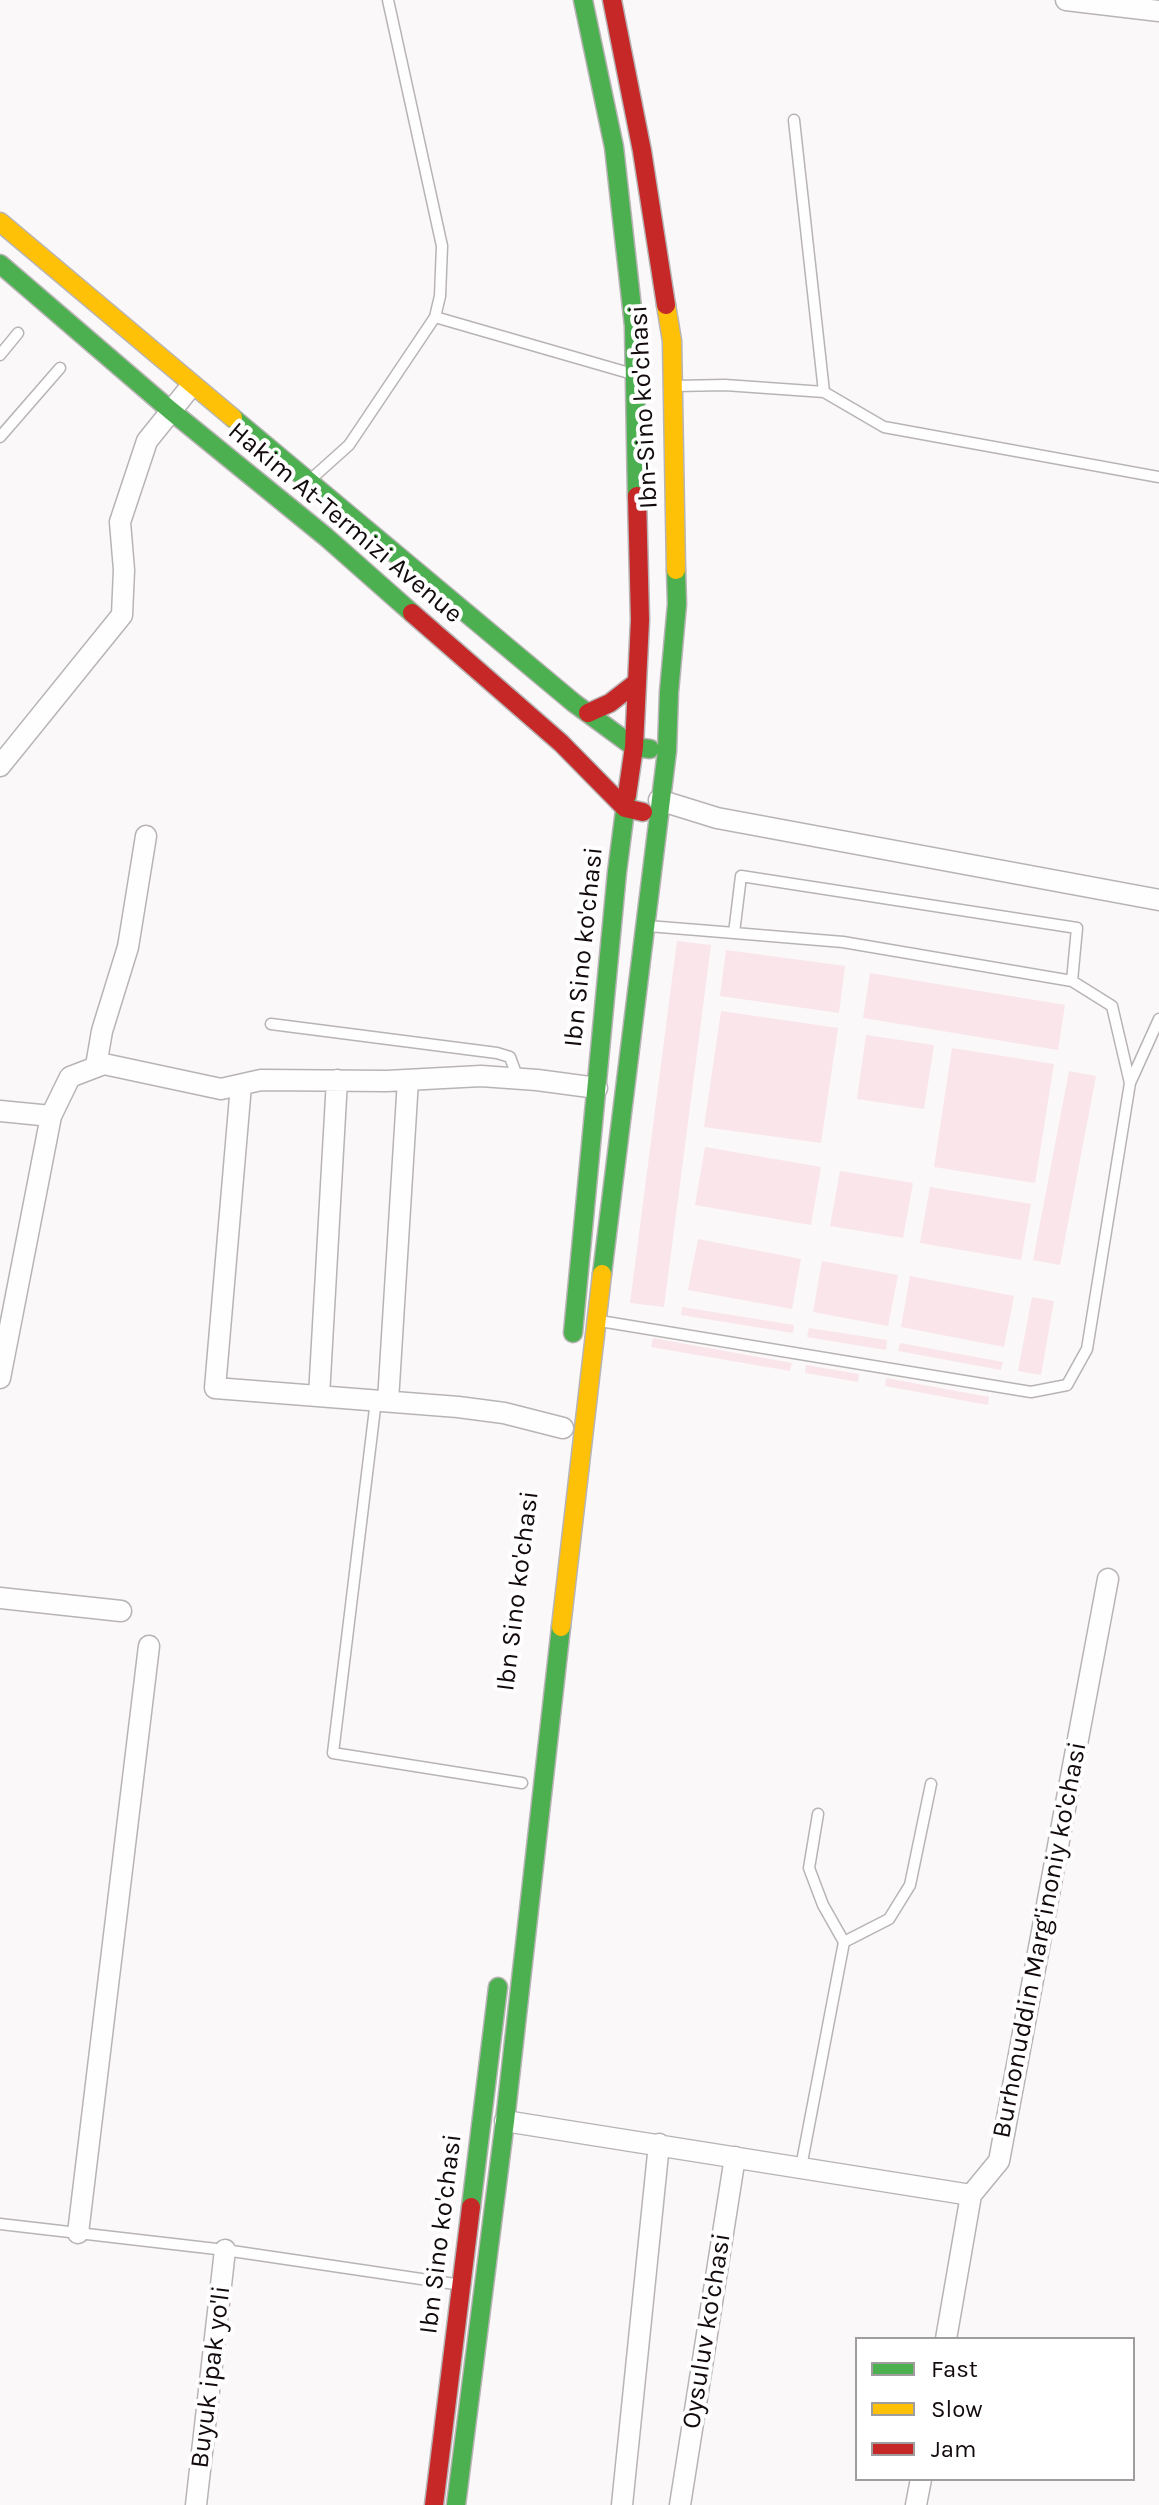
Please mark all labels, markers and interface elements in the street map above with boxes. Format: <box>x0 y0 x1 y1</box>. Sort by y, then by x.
street label: Ibn-Sino ko'chasi <box>623 304 665 510</box>
street label: Hakim At-Termizi Avenue <box>222 416 468 630</box>
street label: Ibn Sino ko'chasi <box>558 845 610 1049</box>
street label: Ibn Sino ko'chasi <box>490 1489 546 1693</box>
street label: Burhonuddin Marg'inoniy ko'chasi <box>986 1739 1094 2141</box>
street label: Ibn Sino ko'chasi <box>413 2132 469 2336</box>
street label: Oysuluv ko'chasi <box>676 2231 738 2431</box>
street label: Buyuk ipak yo'li <box>184 2284 238 2470</box>
legend <box>855 2337 1135 2481</box>
text: Fast <box>931 2355 978 2383</box>
text: Slow <box>931 2395 983 2423</box>
text: Jam <box>931 2435 976 2463</box>

